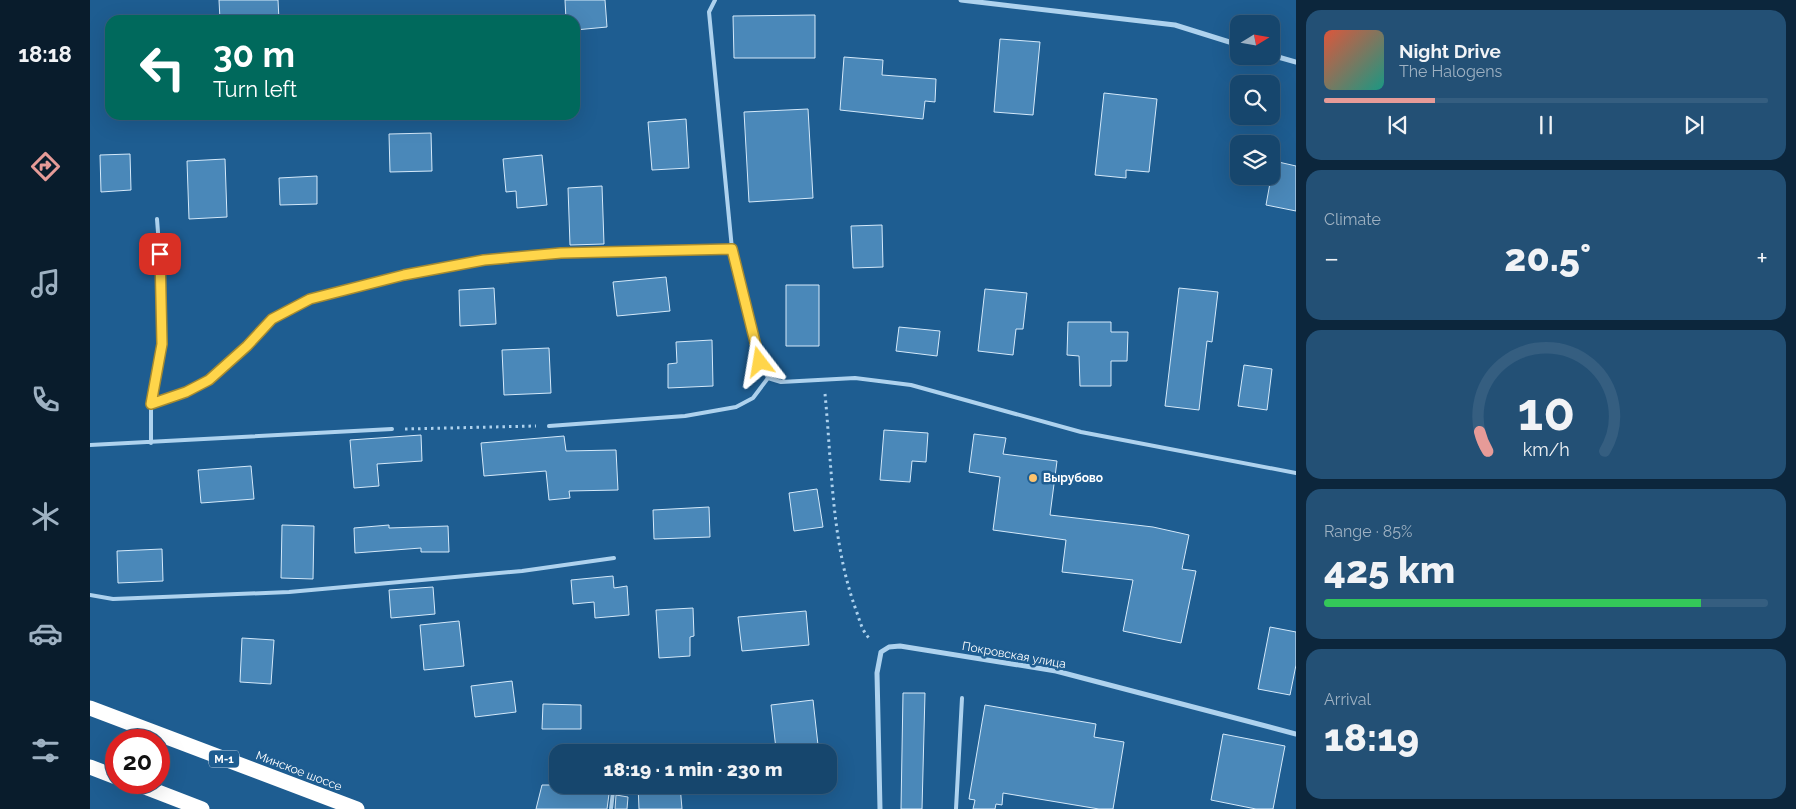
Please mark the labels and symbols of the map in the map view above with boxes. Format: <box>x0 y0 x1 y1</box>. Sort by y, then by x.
north arrow <box>1230 15 1280 65</box>
pin <box>139 233 181 275</box>
position arrow <box>733 335 785 387</box>
place label: Вырубово <box>1043 471 1103 485</box>
marker: Вырубово <box>1027 472 1039 484</box>
street label: Покровская улица <box>961 639 1067 671</box>
speed limit sign: 20 <box>105 729 170 794</box>
street label: Минское шоссе <box>254 748 344 794</box>
road number: М-1 <box>209 751 239 768</box>

